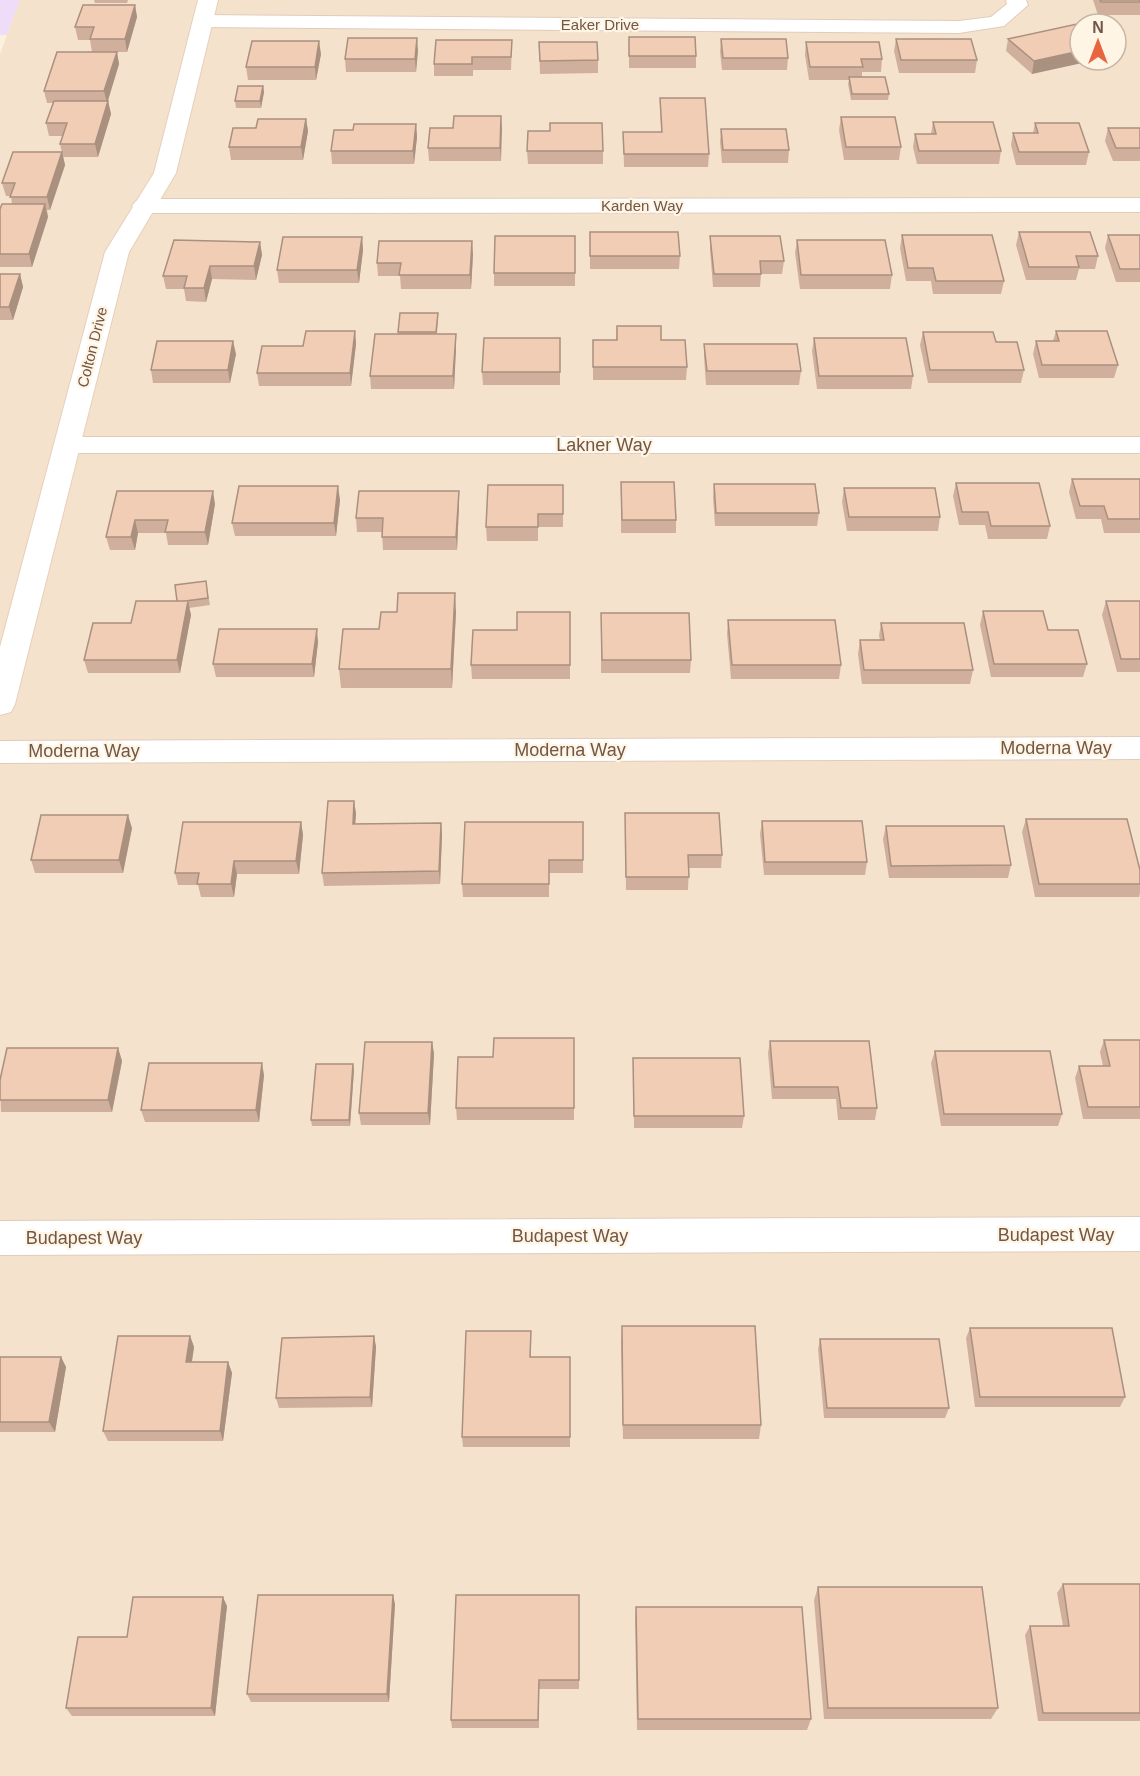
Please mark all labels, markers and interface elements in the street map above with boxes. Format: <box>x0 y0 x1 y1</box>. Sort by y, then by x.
north arrow <box>1068 12 1128 72</box>
street label: Eaker Drive <box>561 16 639 33</box>
text: N <box>1092 19 1104 36</box>
street label: Karden Way <box>601 197 683 214</box>
street label: Colton Drive <box>74 305 110 389</box>
street label: Lakner Way <box>556 435 652 455</box>
street label: Moderna Way <box>1000 738 1112 758</box>
street label: Moderna Way <box>514 740 626 760</box>
street label: Moderna Way <box>28 741 140 761</box>
street label: Budapest Way <box>998 1225 1114 1245</box>
street label: Budapest Way <box>512 1226 628 1246</box>
street label: Budapest Way <box>26 1228 142 1248</box>

